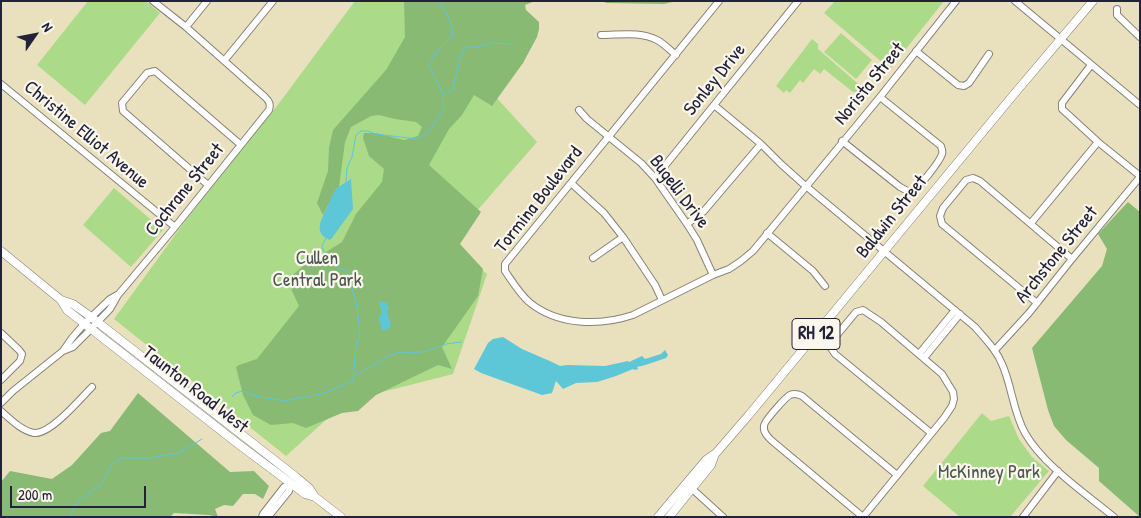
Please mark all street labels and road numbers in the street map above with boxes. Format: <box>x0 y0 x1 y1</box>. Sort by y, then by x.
street label: Norista Street <box>830 38 910 130</box>
street label: Sonley Drive <box>679 40 751 120</box>
street label: Christine Elliot Avenue <box>19 76 153 194</box>
street label: Cochrane Street <box>141 139 229 241</box>
street label: Tormina Boulevard <box>490 142 588 258</box>
street label: Bugelli Drive <box>644 151 714 233</box>
street label: Baldwin Street <box>852 171 932 263</box>
street label: Archstone Street <box>1011 202 1103 308</box>
road number: RH 12 <box>792 318 840 349</box>
street label: Taunton Road West <box>137 342 253 438</box>

